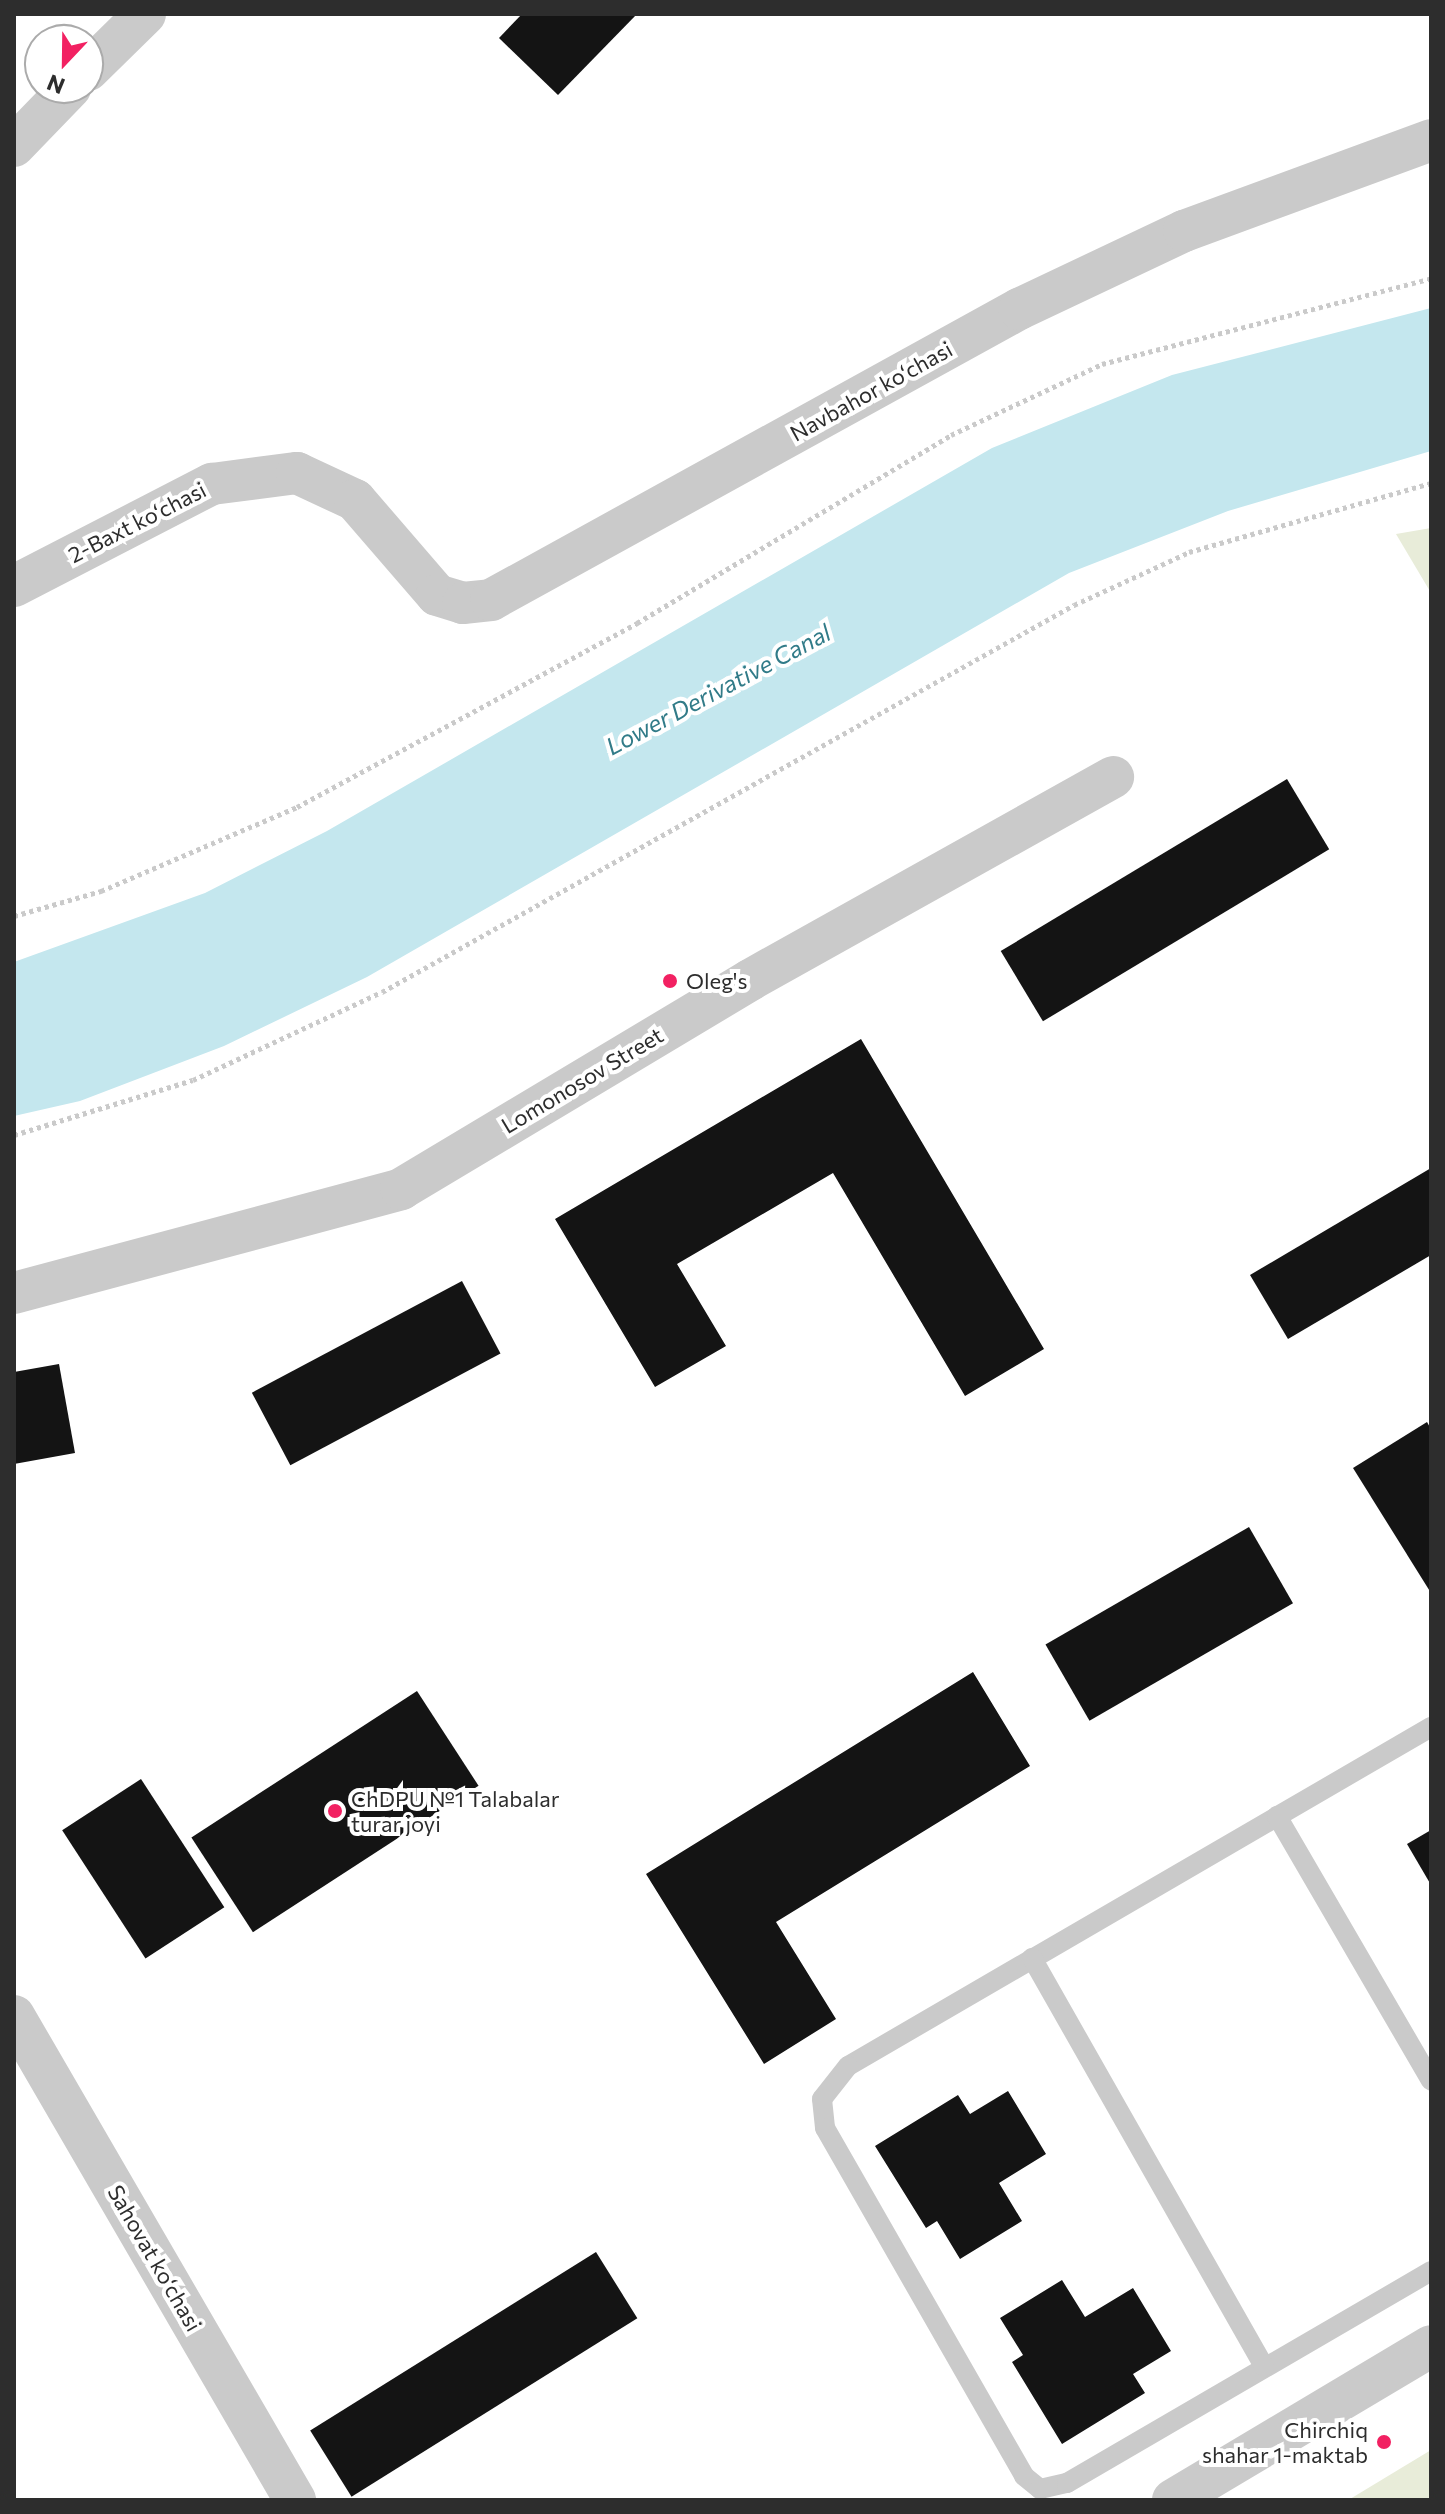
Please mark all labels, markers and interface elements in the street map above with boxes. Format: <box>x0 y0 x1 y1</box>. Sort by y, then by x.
north arrow <box>24 24 104 104</box>
text: N <box>43 69 68 100</box>
street label: Navbahor ko‘chasi <box>785 336 957 446</box>
street label: 2-Baxt ko‘chasi <box>64 476 210 568</box>
water label: Lower Derivative Canal <box>601 617 835 761</box>
place label: Oleg's <box>686 968 748 994</box>
marker: Oleg's <box>661 972 679 990</box>
street label: Lomonosov Street <box>496 1021 668 1139</box>
place label: ChDPU №1 Talabalar turar joyi <box>351 1785 560 1836</box>
marker: ChDPU №1 Talabalar turar joyi <box>326 1802 344 1820</box>
street label: Sahovat ko‘chasi <box>102 2180 208 2336</box>
place label: Chirchiq shahar 1-maktab <box>1202 2416 1368 2468</box>
marker: Chirchiq shahar 1-maktab <box>1375 2433 1393 2451</box>

